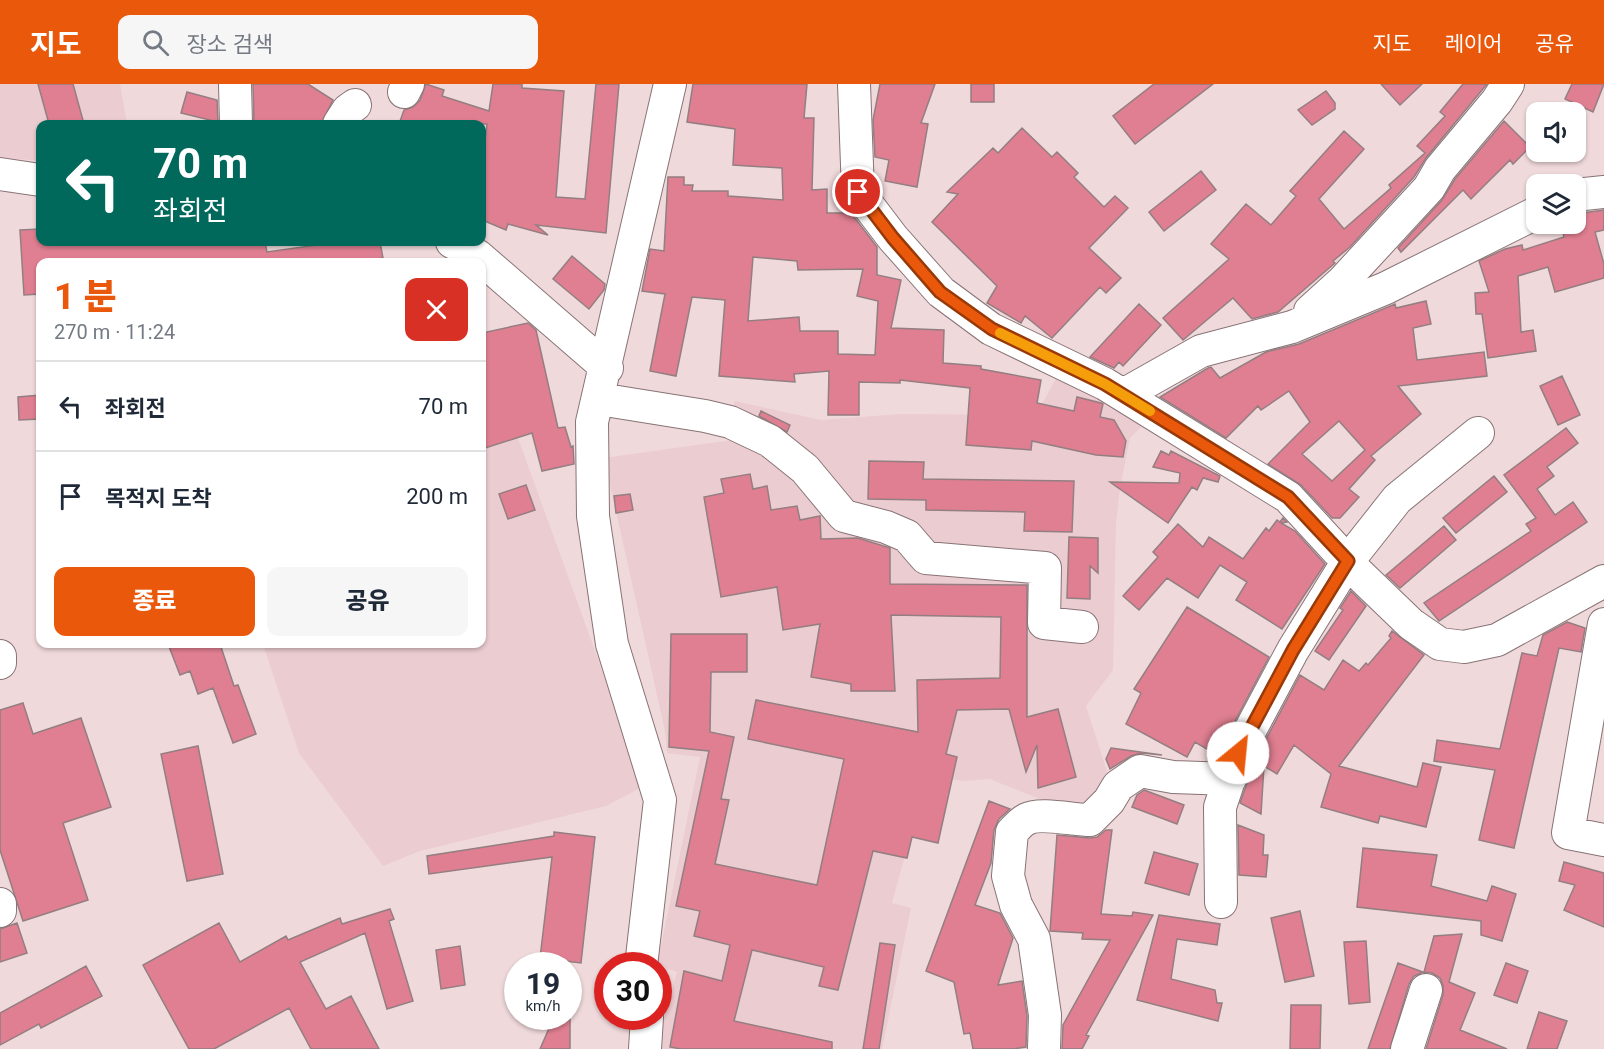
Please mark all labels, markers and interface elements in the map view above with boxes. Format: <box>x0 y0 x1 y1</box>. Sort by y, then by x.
search box <box>118 15 538 69</box>
icon: search <box>139 26 172 59</box>
text: 지도 <box>30 28 82 61</box>
text: 장소 검색 <box>187 32 273 57</box>
text: 지도 <box>1373 32 1411 56</box>
text: 레이어 <box>1444 32 1502 56</box>
text: 공유 <box>1535 32 1574 56</box>
map controls <box>1526 102 1586 234</box>
button: sound <box>1526 102 1586 162</box>
text: 70 m <box>153 139 248 188</box>
icon: left <box>54 144 132 222</box>
pin <box>832 166 883 217</box>
button: layers <box>1526 174 1586 234</box>
icon: arrive <box>841 175 874 208</box>
text: 좌회전 <box>153 195 228 227</box>
text: 1 분 <box>54 276 117 318</box>
button: close <box>405 278 468 341</box>
text: 270 m · 11:24 <box>54 320 175 344</box>
icon: left <box>54 390 87 423</box>
text: 70 m <box>419 394 468 419</box>
text: 좌회전 <box>105 396 166 421</box>
icon: arrive <box>54 480 87 513</box>
text: 200 m <box>406 484 468 509</box>
text: 목적지 도착 <box>105 486 212 511</box>
button: 종료 <box>54 567 255 636</box>
button: 공유 <box>267 567 468 636</box>
position arrow <box>1206 721 1270 785</box>
speed limit sign: 30 <box>594 952 672 1030</box>
text: 19 <box>526 966 560 1001</box>
text: km/h <box>525 997 561 1015</box>

